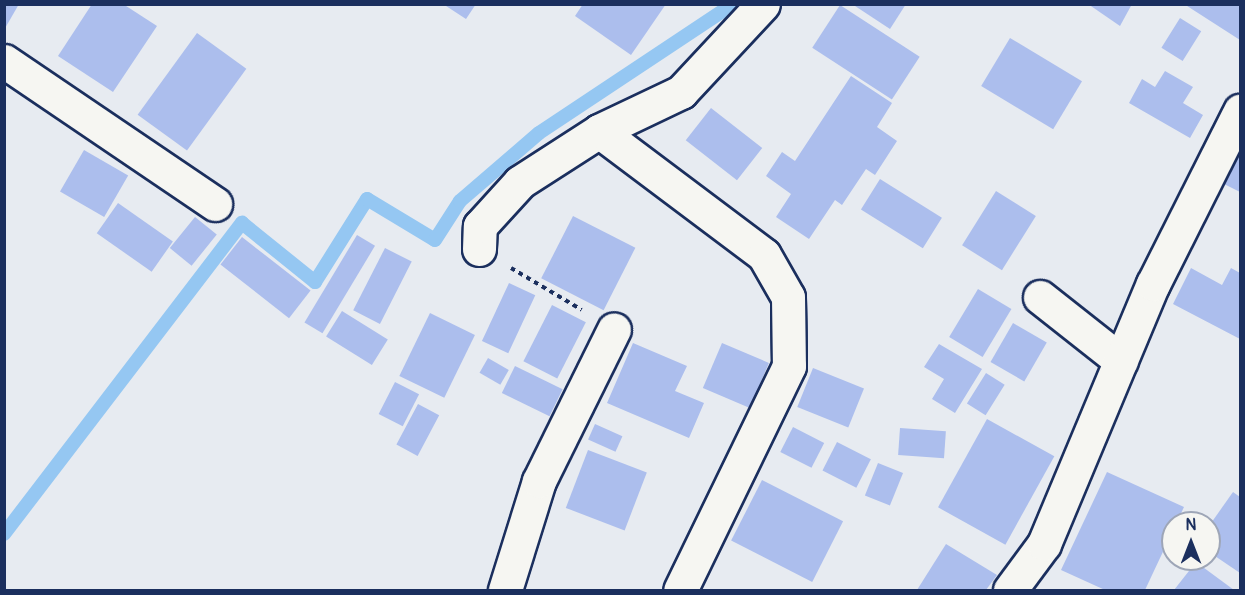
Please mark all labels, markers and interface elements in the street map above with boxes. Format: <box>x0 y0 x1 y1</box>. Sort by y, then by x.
north arrow <box>1161 511 1221 571</box>
text: N <box>1186 515 1196 535</box>

